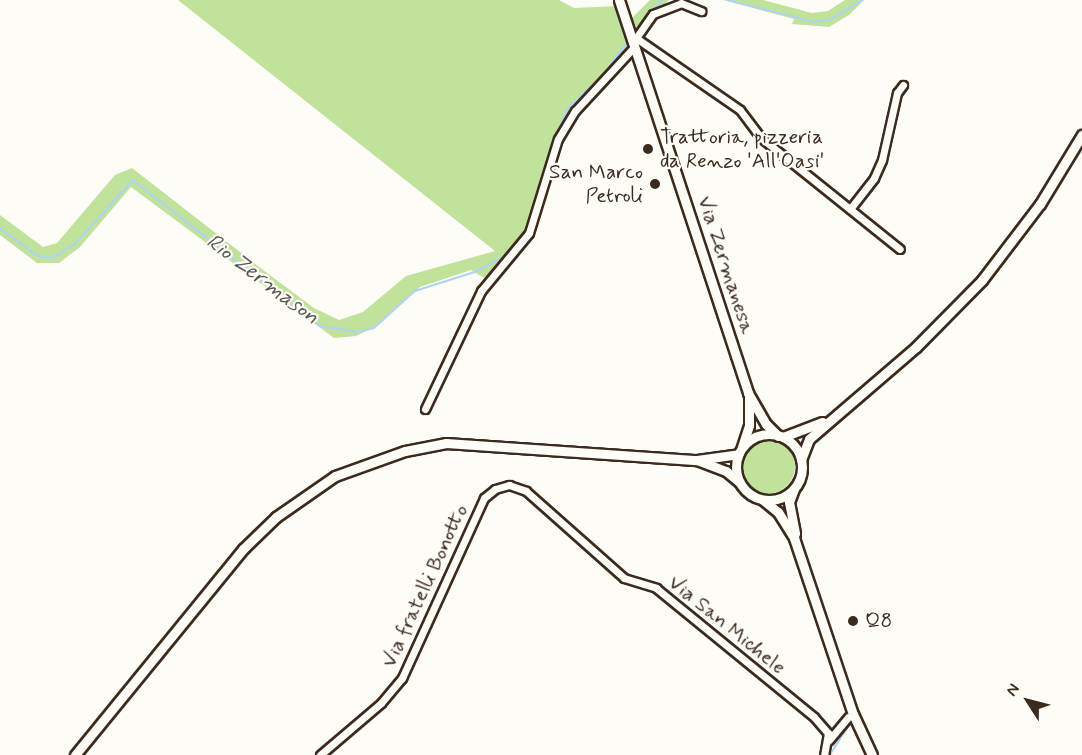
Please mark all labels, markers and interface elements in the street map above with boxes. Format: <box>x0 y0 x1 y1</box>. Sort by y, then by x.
place label: Trattoria, pizzeria da Renzo 'All'Oasi' <box>660 124 823 174</box>
marker: Trattoria, pizzeria da Renzo 'All'Oasi' <box>641 142 655 156</box>
place label: San Marco Petroli <box>548 159 643 209</box>
marker: San Marco Petroli <box>648 177 662 191</box>
street label: Via Zermanesa <box>692 194 760 336</box>
water label: Rio Zermason <box>201 229 323 331</box>
street label: Via fratelli Bonotto <box>377 501 473 671</box>
street label: Via San Michele <box>663 570 791 680</box>
place label: Q8 <box>865 608 892 634</box>
marker: Q8 <box>846 614 860 628</box>
north arrow <box>998 671 1058 731</box>
text: N <box>1001 680 1025 701</box>

